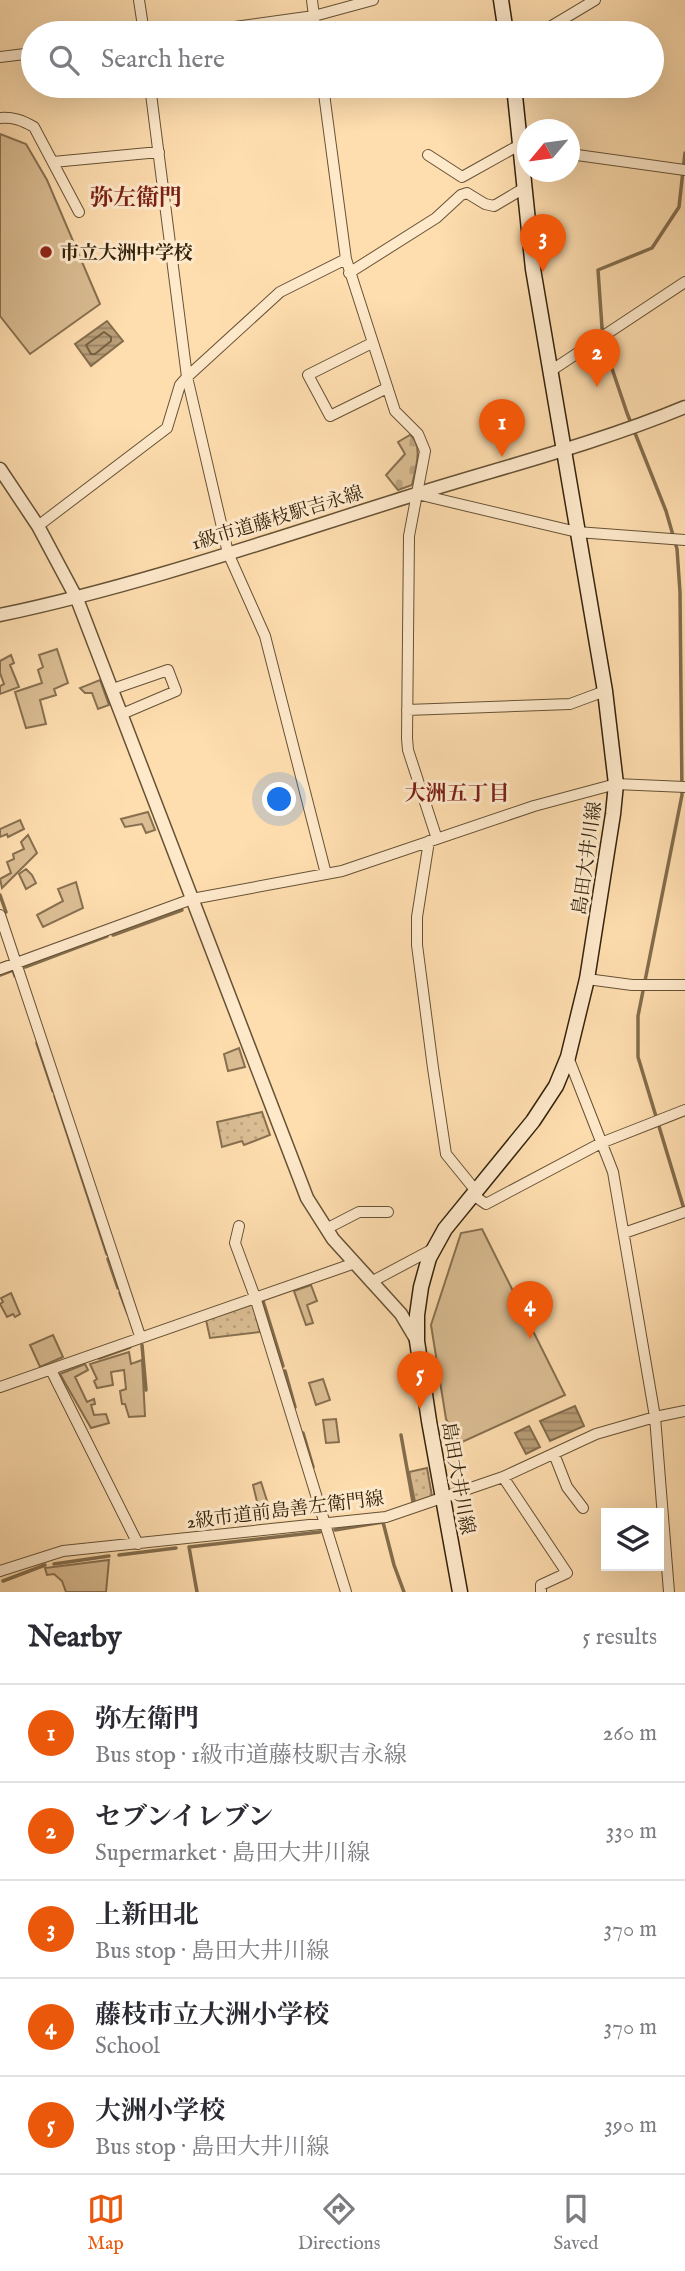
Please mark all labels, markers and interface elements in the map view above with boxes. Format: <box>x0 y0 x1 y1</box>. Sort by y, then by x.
search box <box>21 21 664 98</box>
icon: search <box>45 41 83 79</box>
text: Search here <box>101 43 225 76</box>
north arrow <box>517 119 580 182</box>
district label: 弥左衛門 <box>90 184 182 213</box>
pin: 3 <box>520 214 566 272</box>
place label: 市立大洲中学校 <box>60 242 193 266</box>
marker: 市立大洲中学校 <box>38 244 54 260</box>
pin: 2 <box>574 329 620 387</box>
pin: 1 <box>479 399 525 457</box>
street label: 1級市道藤枝駅吉永線 <box>189 481 366 556</box>
district label: 大洲五丁目 <box>405 781 510 808</box>
your location <box>262 782 296 816</box>
street label: 島田大井川線 <box>568 800 608 916</box>
pin: 4 <box>507 1281 553 1339</box>
pin: 5 <box>397 1351 443 1409</box>
street label: 島田大井川線 <box>435 1420 479 1537</box>
street label: 2級市道前島善左衛門線 <box>185 1487 385 1535</box>
map controls <box>601 1508 664 1571</box>
button: layers <box>601 1508 664 1571</box>
text: Nearby <box>28 1619 121 1657</box>
text: 5 results <box>582 1623 657 1652</box>
text: 弥左衛門 <box>95 1703 199 1736</box>
text: 1 <box>47 1719 55 1748</box>
text: 260 m <box>602 1719 657 1748</box>
text: Bus stop · 1級市道藤枝駅吉永線 <box>95 1741 407 1770</box>
text: セブンイレブン <box>95 1801 274 1834</box>
text: 2 <box>46 1817 56 1846</box>
text: 330 m <box>606 1817 657 1846</box>
text: Supermarket · 島田大井川線 <box>95 1839 370 1868</box>
text: 上新田北 <box>95 1899 199 1932</box>
text: 3 <box>47 1915 55 1944</box>
text: 370 m <box>604 1915 657 1944</box>
text: Bus stop · 島田大井川線 <box>95 1937 329 1966</box>
text: 藤枝市立大洲小学校 <box>95 1999 329 2032</box>
text: 4 <box>45 2013 57 2042</box>
text: 370 m <box>604 2013 657 2042</box>
text: School <box>95 2032 160 2061</box>
text: 大洲小学校 <box>95 2095 225 2128</box>
text: 5 <box>47 2111 55 2140</box>
text: 390 m <box>604 2111 657 2140</box>
text: Bus stop · 島田大井川線 <box>95 2133 329 2162</box>
tab: Map <box>87 2190 125 2256</box>
tab: Directions <box>298 2190 380 2256</box>
tab: Saved <box>553 2190 598 2256</box>

